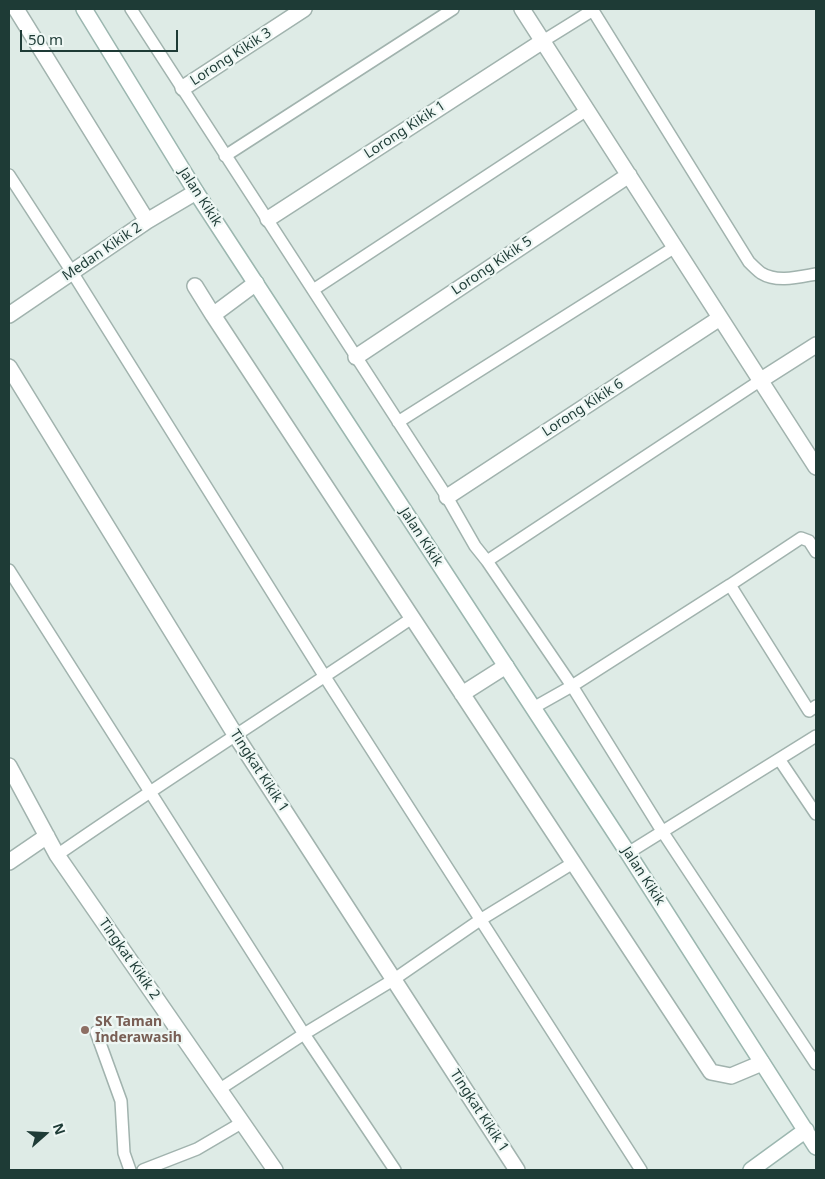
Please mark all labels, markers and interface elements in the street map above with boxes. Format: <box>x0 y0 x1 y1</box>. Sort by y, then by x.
scale bar <box>22 20 180 52</box>
street label: Lorong Kikik 3 <box>187 25 275 89</box>
text: 50 m <box>28 29 63 49</box>
street label: Lorong Kikik 1 <box>361 98 449 162</box>
street label: Jalan Kikik <box>175 165 225 229</box>
street label: Medan Kikik 2 <box>59 219 145 285</box>
street label: Lorong Kikik 5 <box>449 233 535 299</box>
street label: Lorong Kikik 6 <box>539 376 627 440</box>
street label: Jalan Kikik <box>396 505 446 569</box>
street label: Tingkat Kikik 1 <box>226 727 292 815</box>
street label: Jalan Kikik <box>618 844 668 908</box>
street label: Tingkat Kikik 2 <box>95 915 163 1003</box>
place label: SK Taman Inderawasih <box>95 1014 182 1046</box>
marker: SK Taman Inderawasih <box>79 1024 91 1036</box>
street label: Tingkat Kikik 1 <box>446 1067 512 1155</box>
north arrow <box>20 1109 70 1159</box>
text: N <box>49 1120 70 1137</box>

